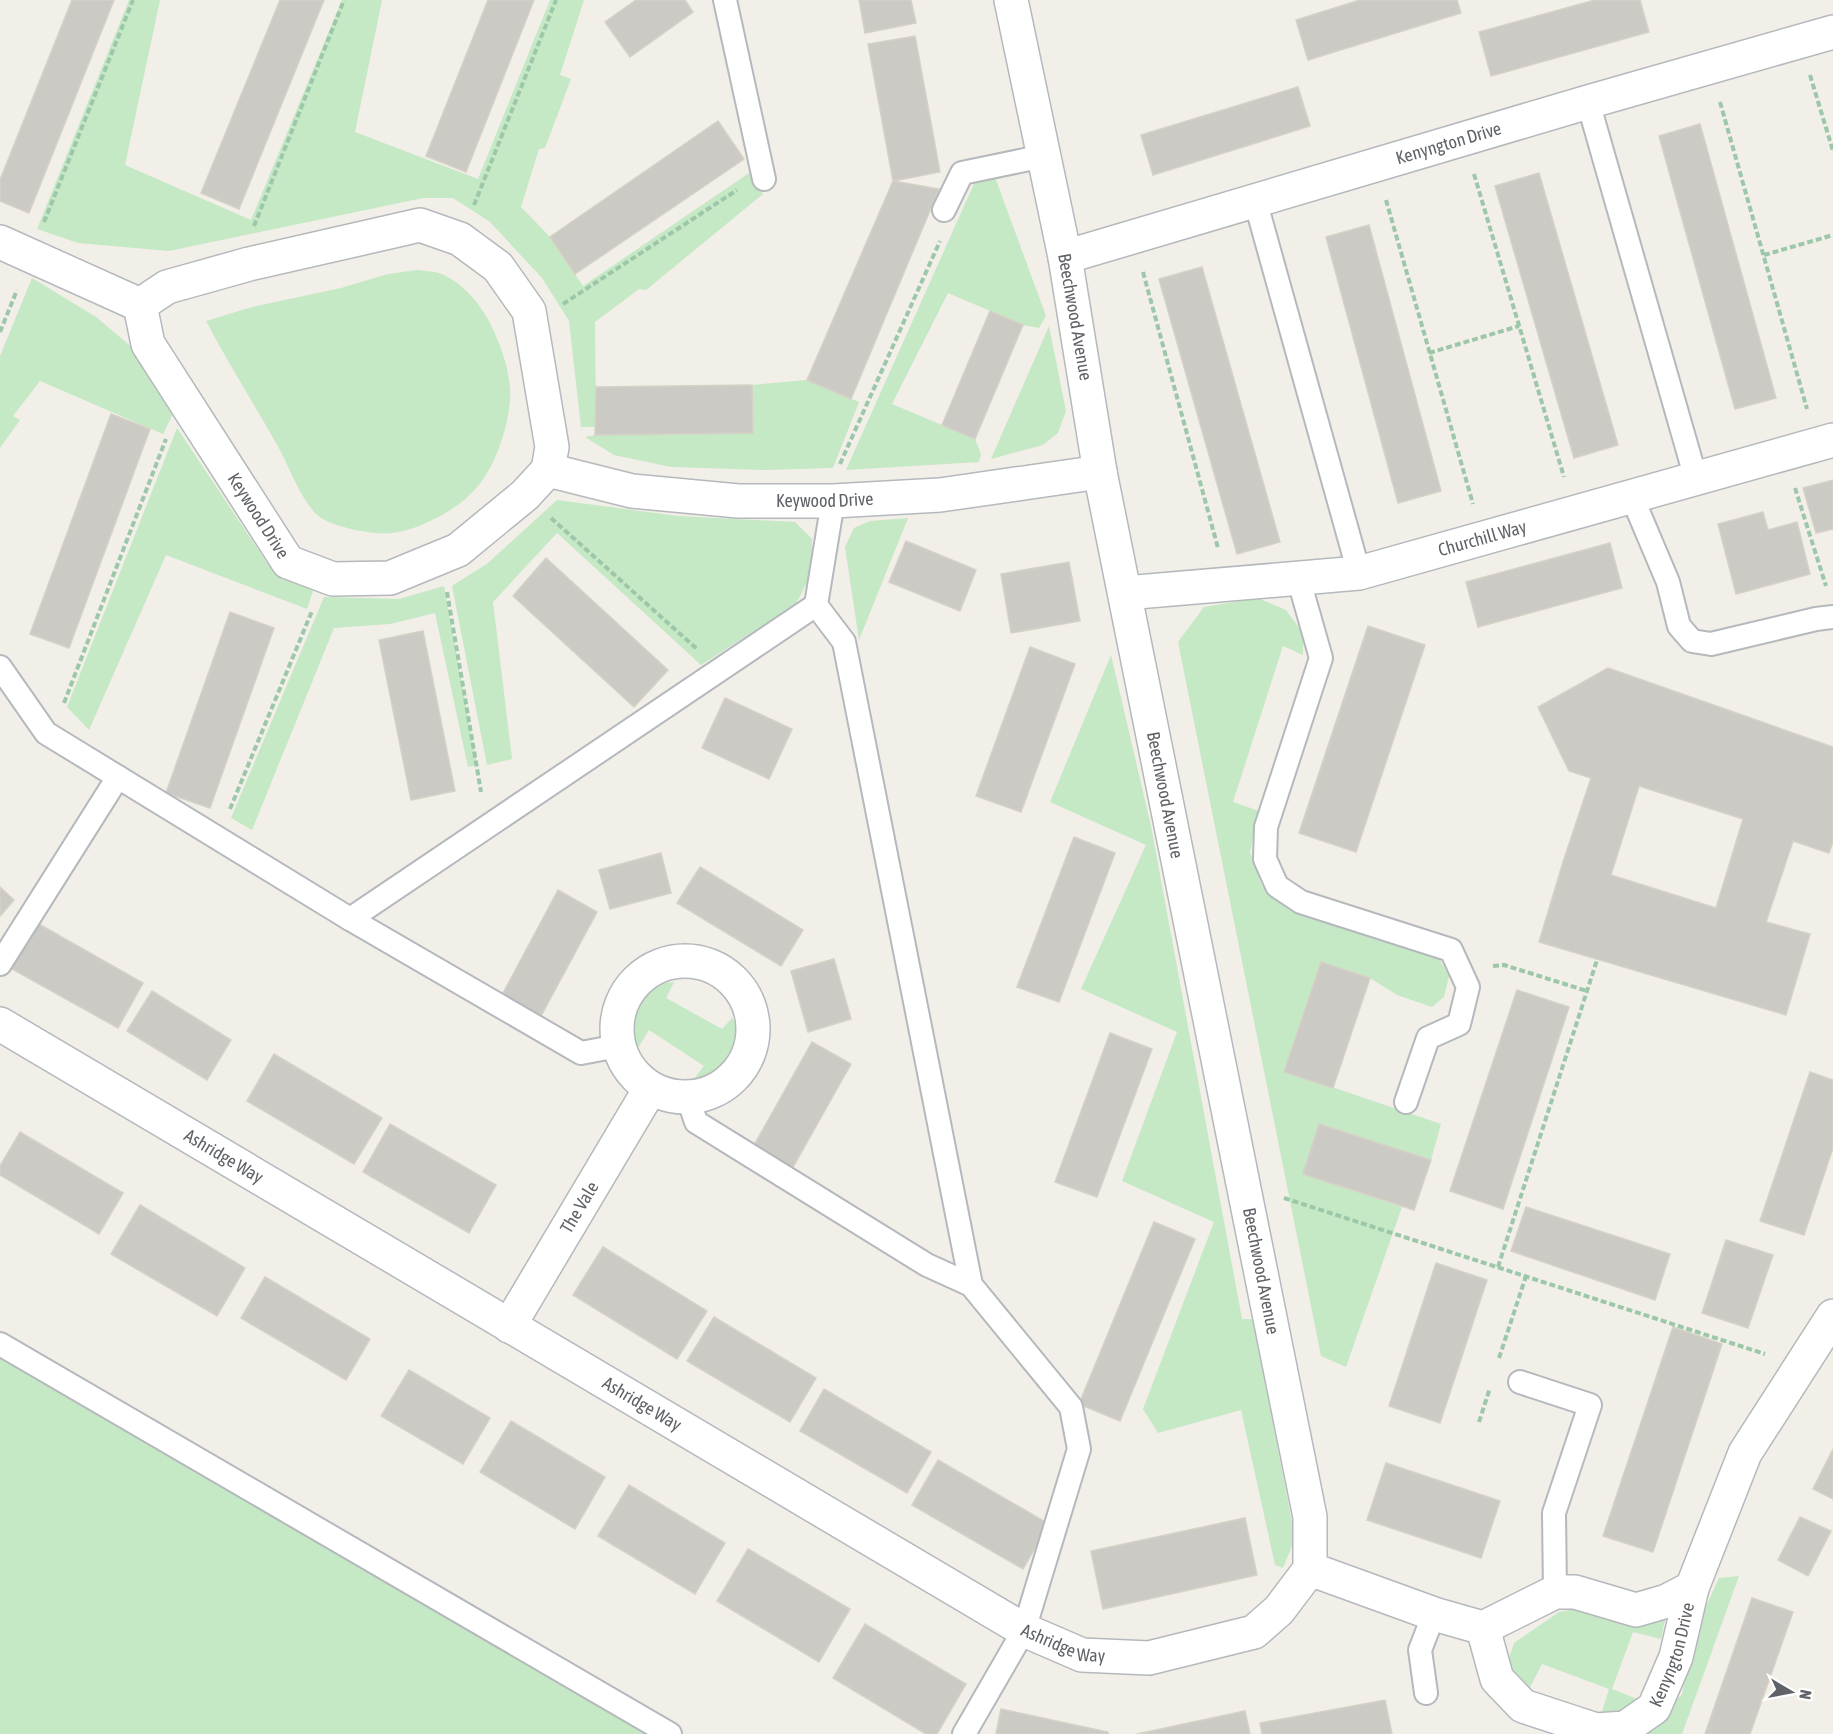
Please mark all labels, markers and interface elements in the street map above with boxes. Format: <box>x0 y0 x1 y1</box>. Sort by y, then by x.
street label: Kenyngton Drive <box>1393 117 1504 168</box>
street label: Beechwood Avenue <box>1054 252 1097 382</box>
street label: Keywood Drive <box>224 469 294 562</box>
street label: Keywood Drive <box>776 488 874 511</box>
street label: Churchill Way <box>1436 516 1529 560</box>
street label: Beechwood Avenue <box>1143 730 1188 860</box>
street label: Ashridge Way <box>181 1124 267 1188</box>
street label: The Vale <box>556 1178 603 1237</box>
street label: Beechwood Avenue <box>1239 1206 1284 1336</box>
street label: Ashridge Way <box>599 1372 686 1435</box>
street label: Kenyngton Drive <box>1645 1601 1698 1710</box>
street label: Ashridge Way <box>1018 1619 1106 1666</box>
north arrow <box>1761 1662 1821 1722</box>
text: N <box>1796 1688 1815 1701</box>

